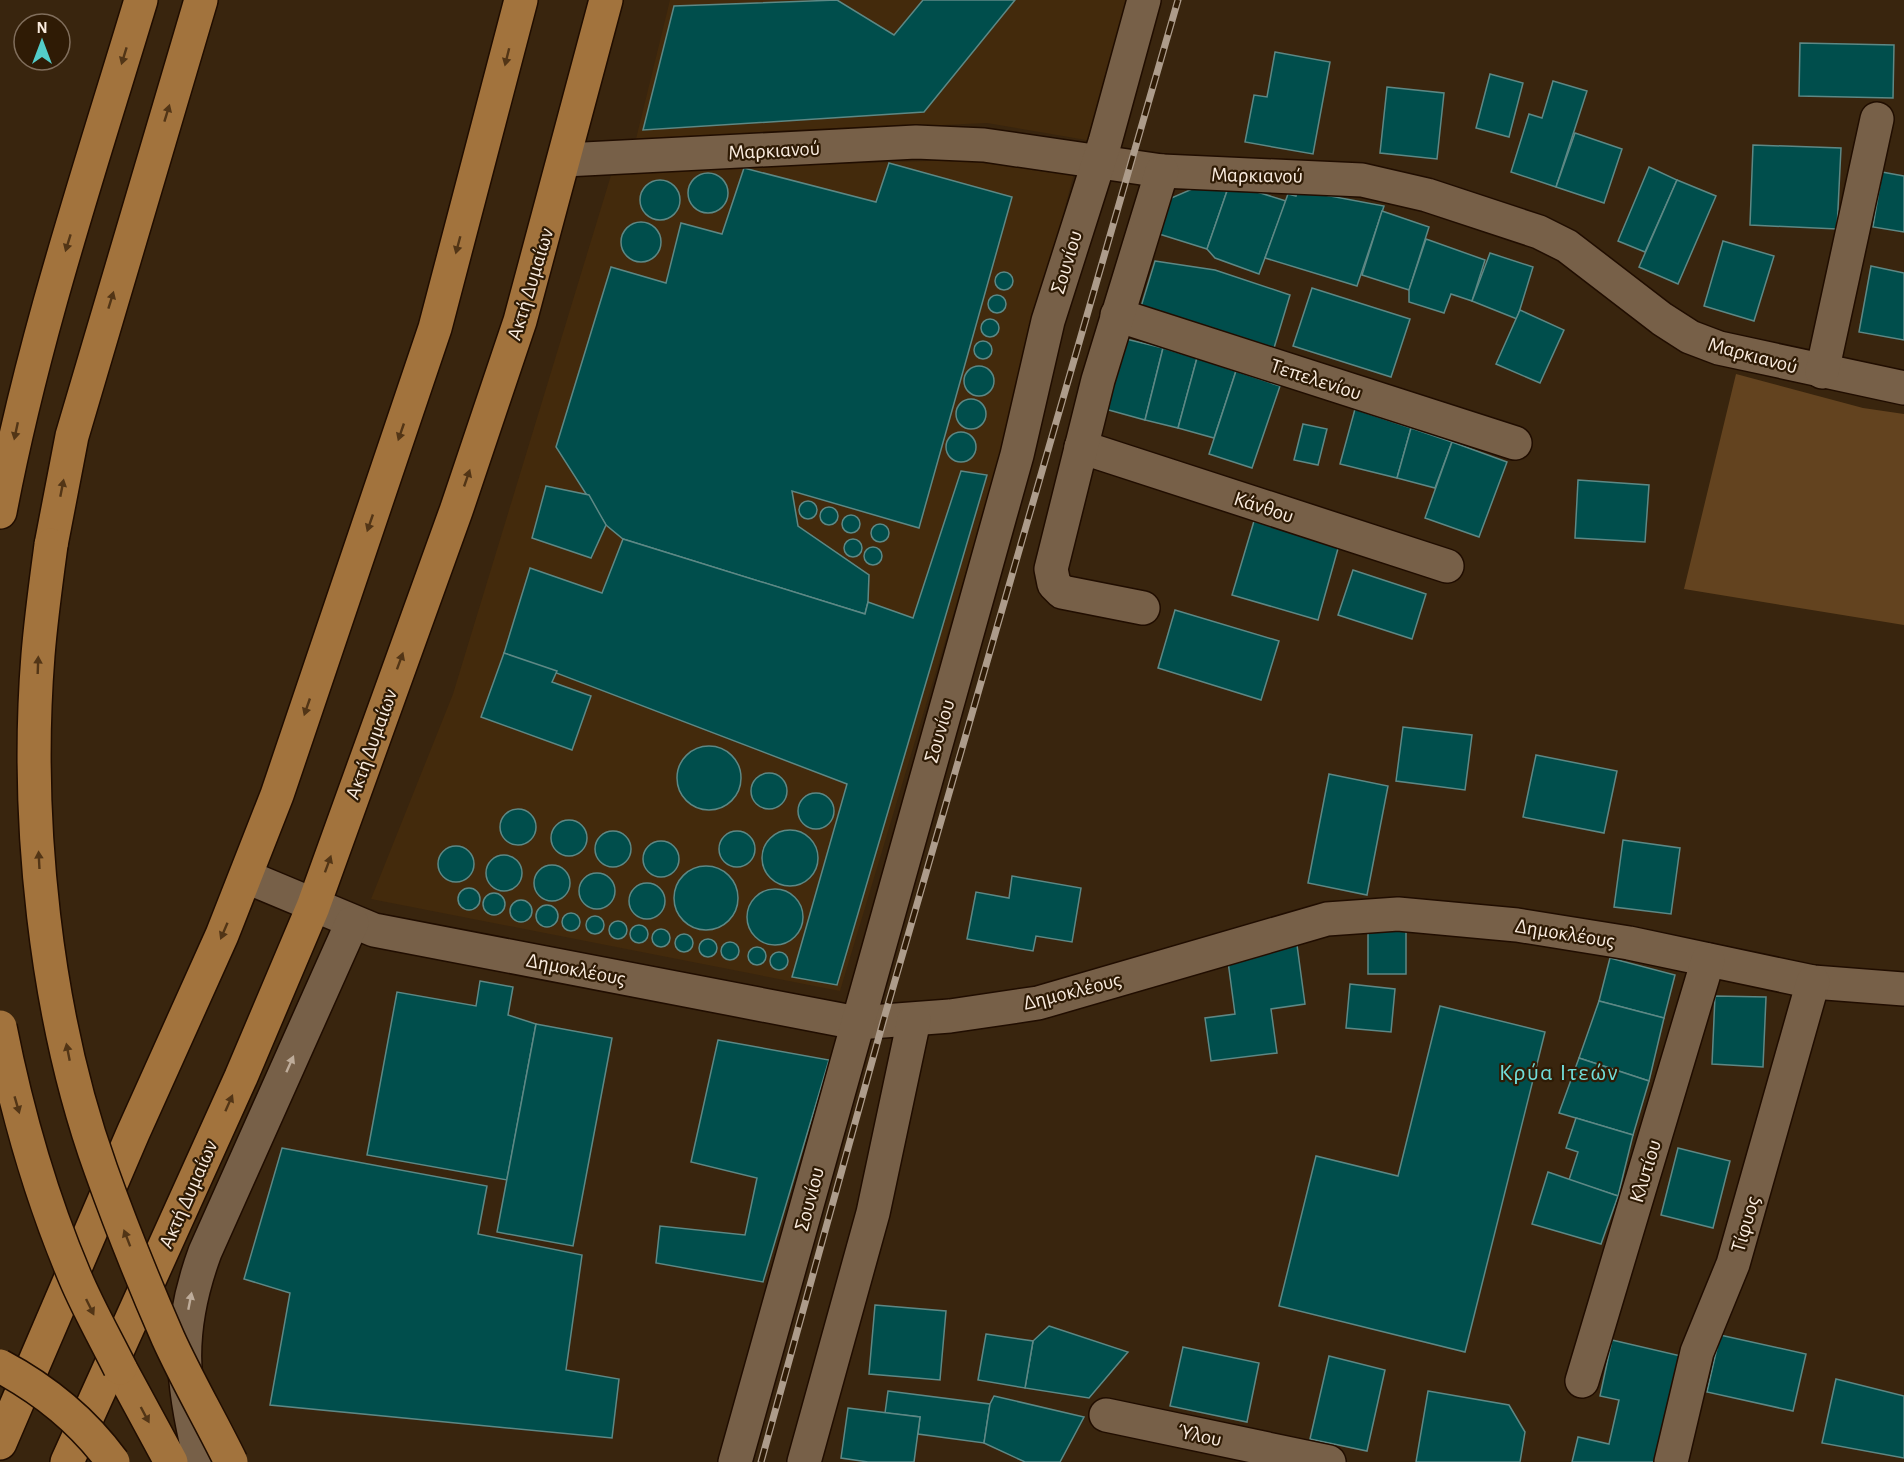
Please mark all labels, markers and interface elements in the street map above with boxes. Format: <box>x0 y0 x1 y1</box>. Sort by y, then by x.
north arrow <box>12 12 72 72</box>
text: N <box>36 20 48 36</box>
one-way arrow <box>119 47 128 65</box>
one-way arrow <box>502 48 512 66</box>
one-way arrow <box>163 104 172 122</box>
street label: Μαρκιανού <box>728 138 820 163</box>
street label: Μαρκιανού <box>1211 164 1303 187</box>
street label: Ακτή Δυμαίων <box>504 226 558 343</box>
street label: Σουνίου <box>1047 228 1086 296</box>
one-way arrow <box>63 234 72 252</box>
one-way arrow <box>452 236 462 255</box>
one-way arrow <box>107 291 116 309</box>
street label: Μαρκιανού <box>1706 333 1800 378</box>
street label: Τεπελενίου <box>1268 355 1364 404</box>
one-way arrow <box>10 421 20 440</box>
one-way arrow <box>395 423 405 441</box>
one-way arrow <box>463 468 472 486</box>
one-way arrow <box>58 478 67 497</box>
street label: Κάνθου <box>1231 488 1296 527</box>
one-way arrow <box>364 514 374 532</box>
one-way arrow <box>396 652 406 670</box>
one-way arrow <box>33 655 42 674</box>
street label: Ακτή Δυμαίων <box>342 686 401 802</box>
street label: Σουνίου <box>920 697 959 765</box>
one-way arrow <box>302 699 311 717</box>
one-way arrow <box>35 850 44 869</box>
one-way arrow <box>323 855 333 873</box>
street label: Δημοκλέους <box>1514 915 1616 952</box>
one-way arrow <box>219 922 228 940</box>
street label: Δημοκλέους <box>525 950 627 989</box>
street label: Δημοκλέους <box>1021 969 1123 1014</box>
one-way arrow <box>63 1043 72 1062</box>
one-way arrow <box>286 1055 295 1072</box>
district label: Κρύα Ιτεών <box>1499 1061 1619 1085</box>
one-way arrow <box>225 1094 234 1111</box>
one-way arrow <box>12 1096 22 1114</box>
street label: Ακτή Δυμαίων <box>155 1137 222 1251</box>
street label: Κλυτίου <box>1626 1137 1665 1205</box>
street label: Σουνίου <box>791 1165 828 1233</box>
street label: Τίφυος <box>1727 1194 1763 1255</box>
one-way arrow <box>122 1229 132 1247</box>
one-way arrow <box>186 1291 195 1310</box>
one-way arrow <box>85 1299 95 1316</box>
one-way arrow <box>140 1407 150 1424</box>
street label: Ύλου <box>1176 1421 1224 1450</box>

